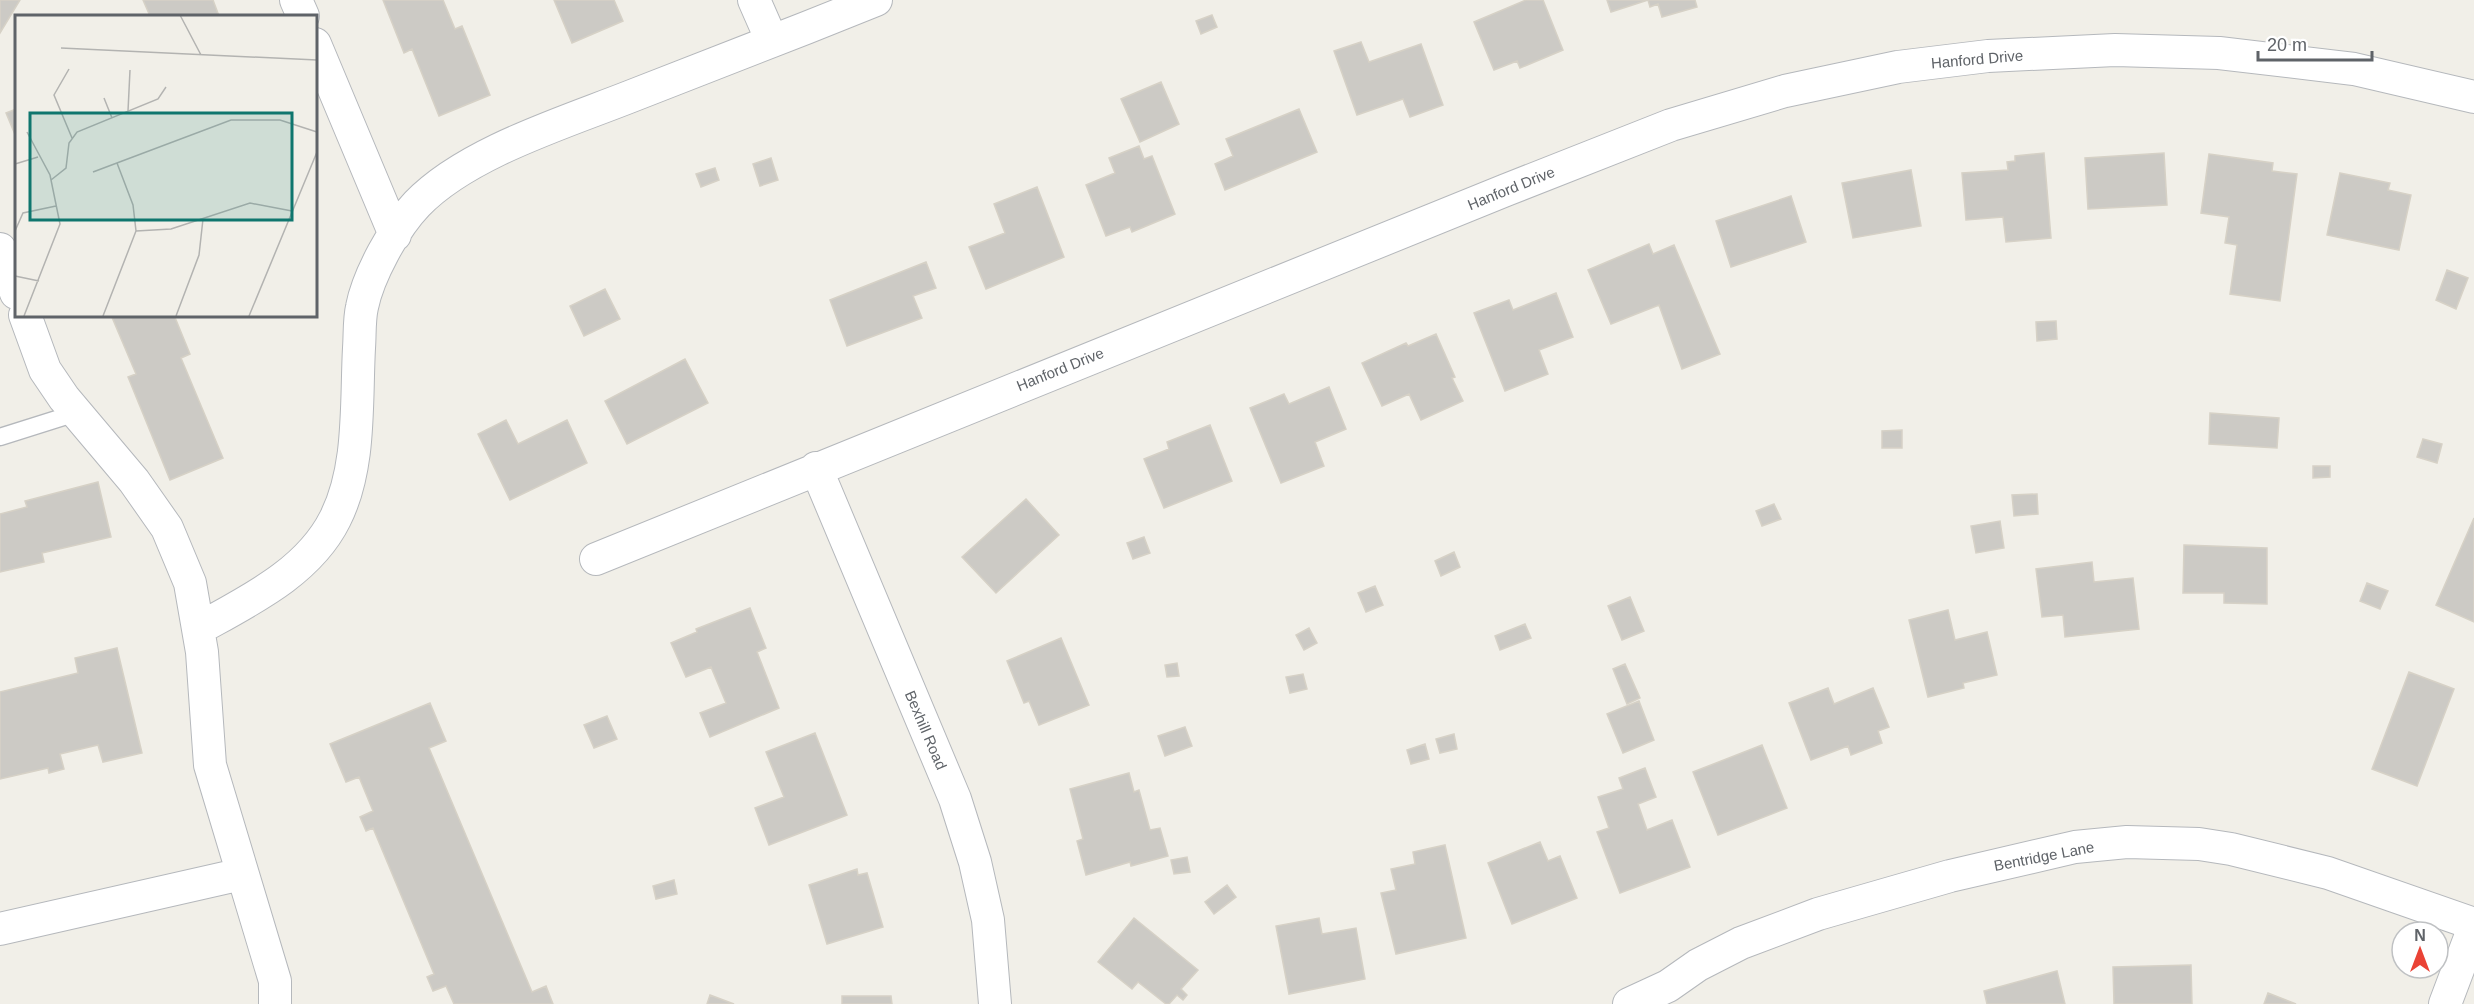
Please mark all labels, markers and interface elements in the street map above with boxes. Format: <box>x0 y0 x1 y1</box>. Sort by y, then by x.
inset map <box>15 15 316 316</box>
scale bar <box>2258 24 2372 62</box>
text: 20 m <box>2267 35 2307 55</box>
street label: Hanford Drive <box>1930 46 2024 72</box>
street label: Hanford Drive <box>1465 163 1557 213</box>
street label: Hanford Drive <box>1014 344 1106 394</box>
street label: Bexhill Road <box>902 688 950 772</box>
street label: Bentridge Lane <box>1992 838 2096 874</box>
north arrow <box>2390 920 2450 980</box>
text: N <box>2414 927 2426 944</box>

